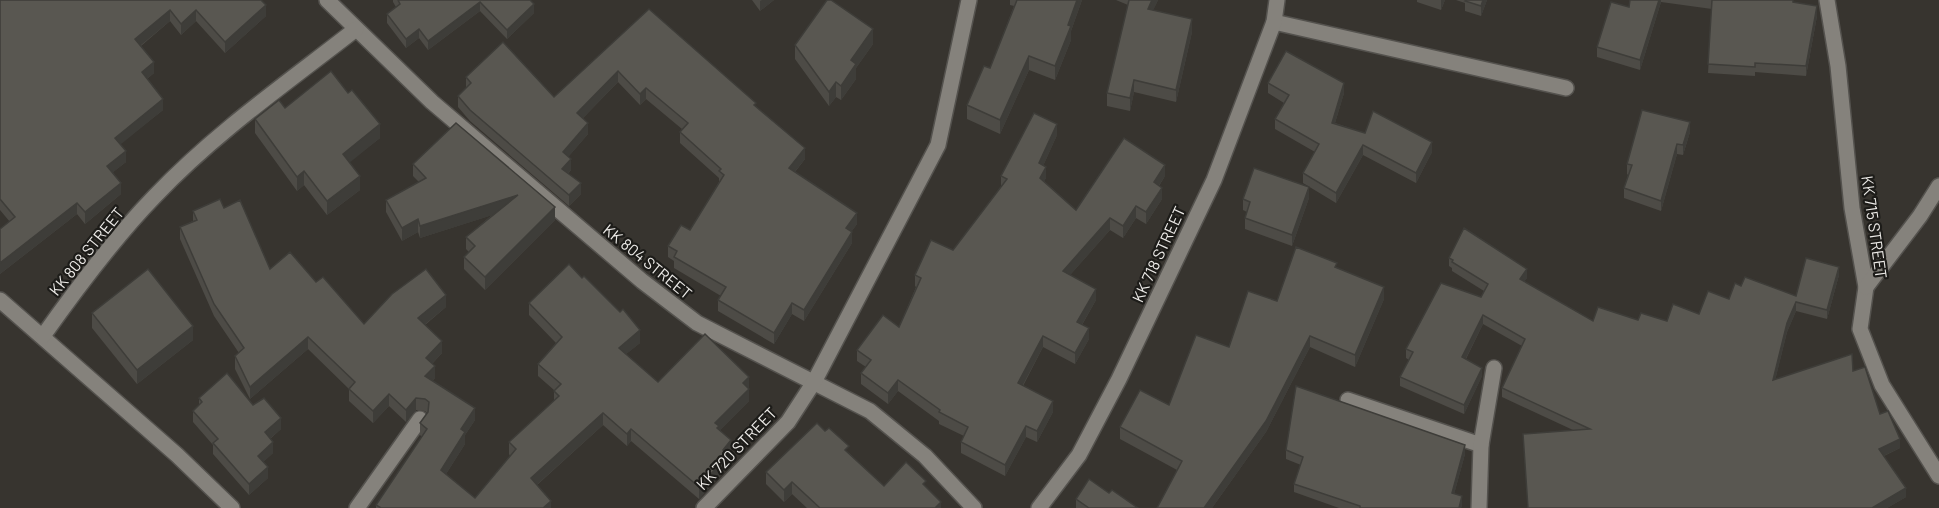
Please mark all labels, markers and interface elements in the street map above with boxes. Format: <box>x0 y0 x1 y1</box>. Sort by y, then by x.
street label: KK 715 STREET <box>1858 174 1892 280</box>
street label: KK 808 STREET <box>45 203 127 299</box>
street label: KK 718 STREET <box>1127 203 1189 305</box>
street label: KK 804 STREET <box>600 219 696 303</box>
street label: KK 720 STREET <box>692 403 780 493</box>

